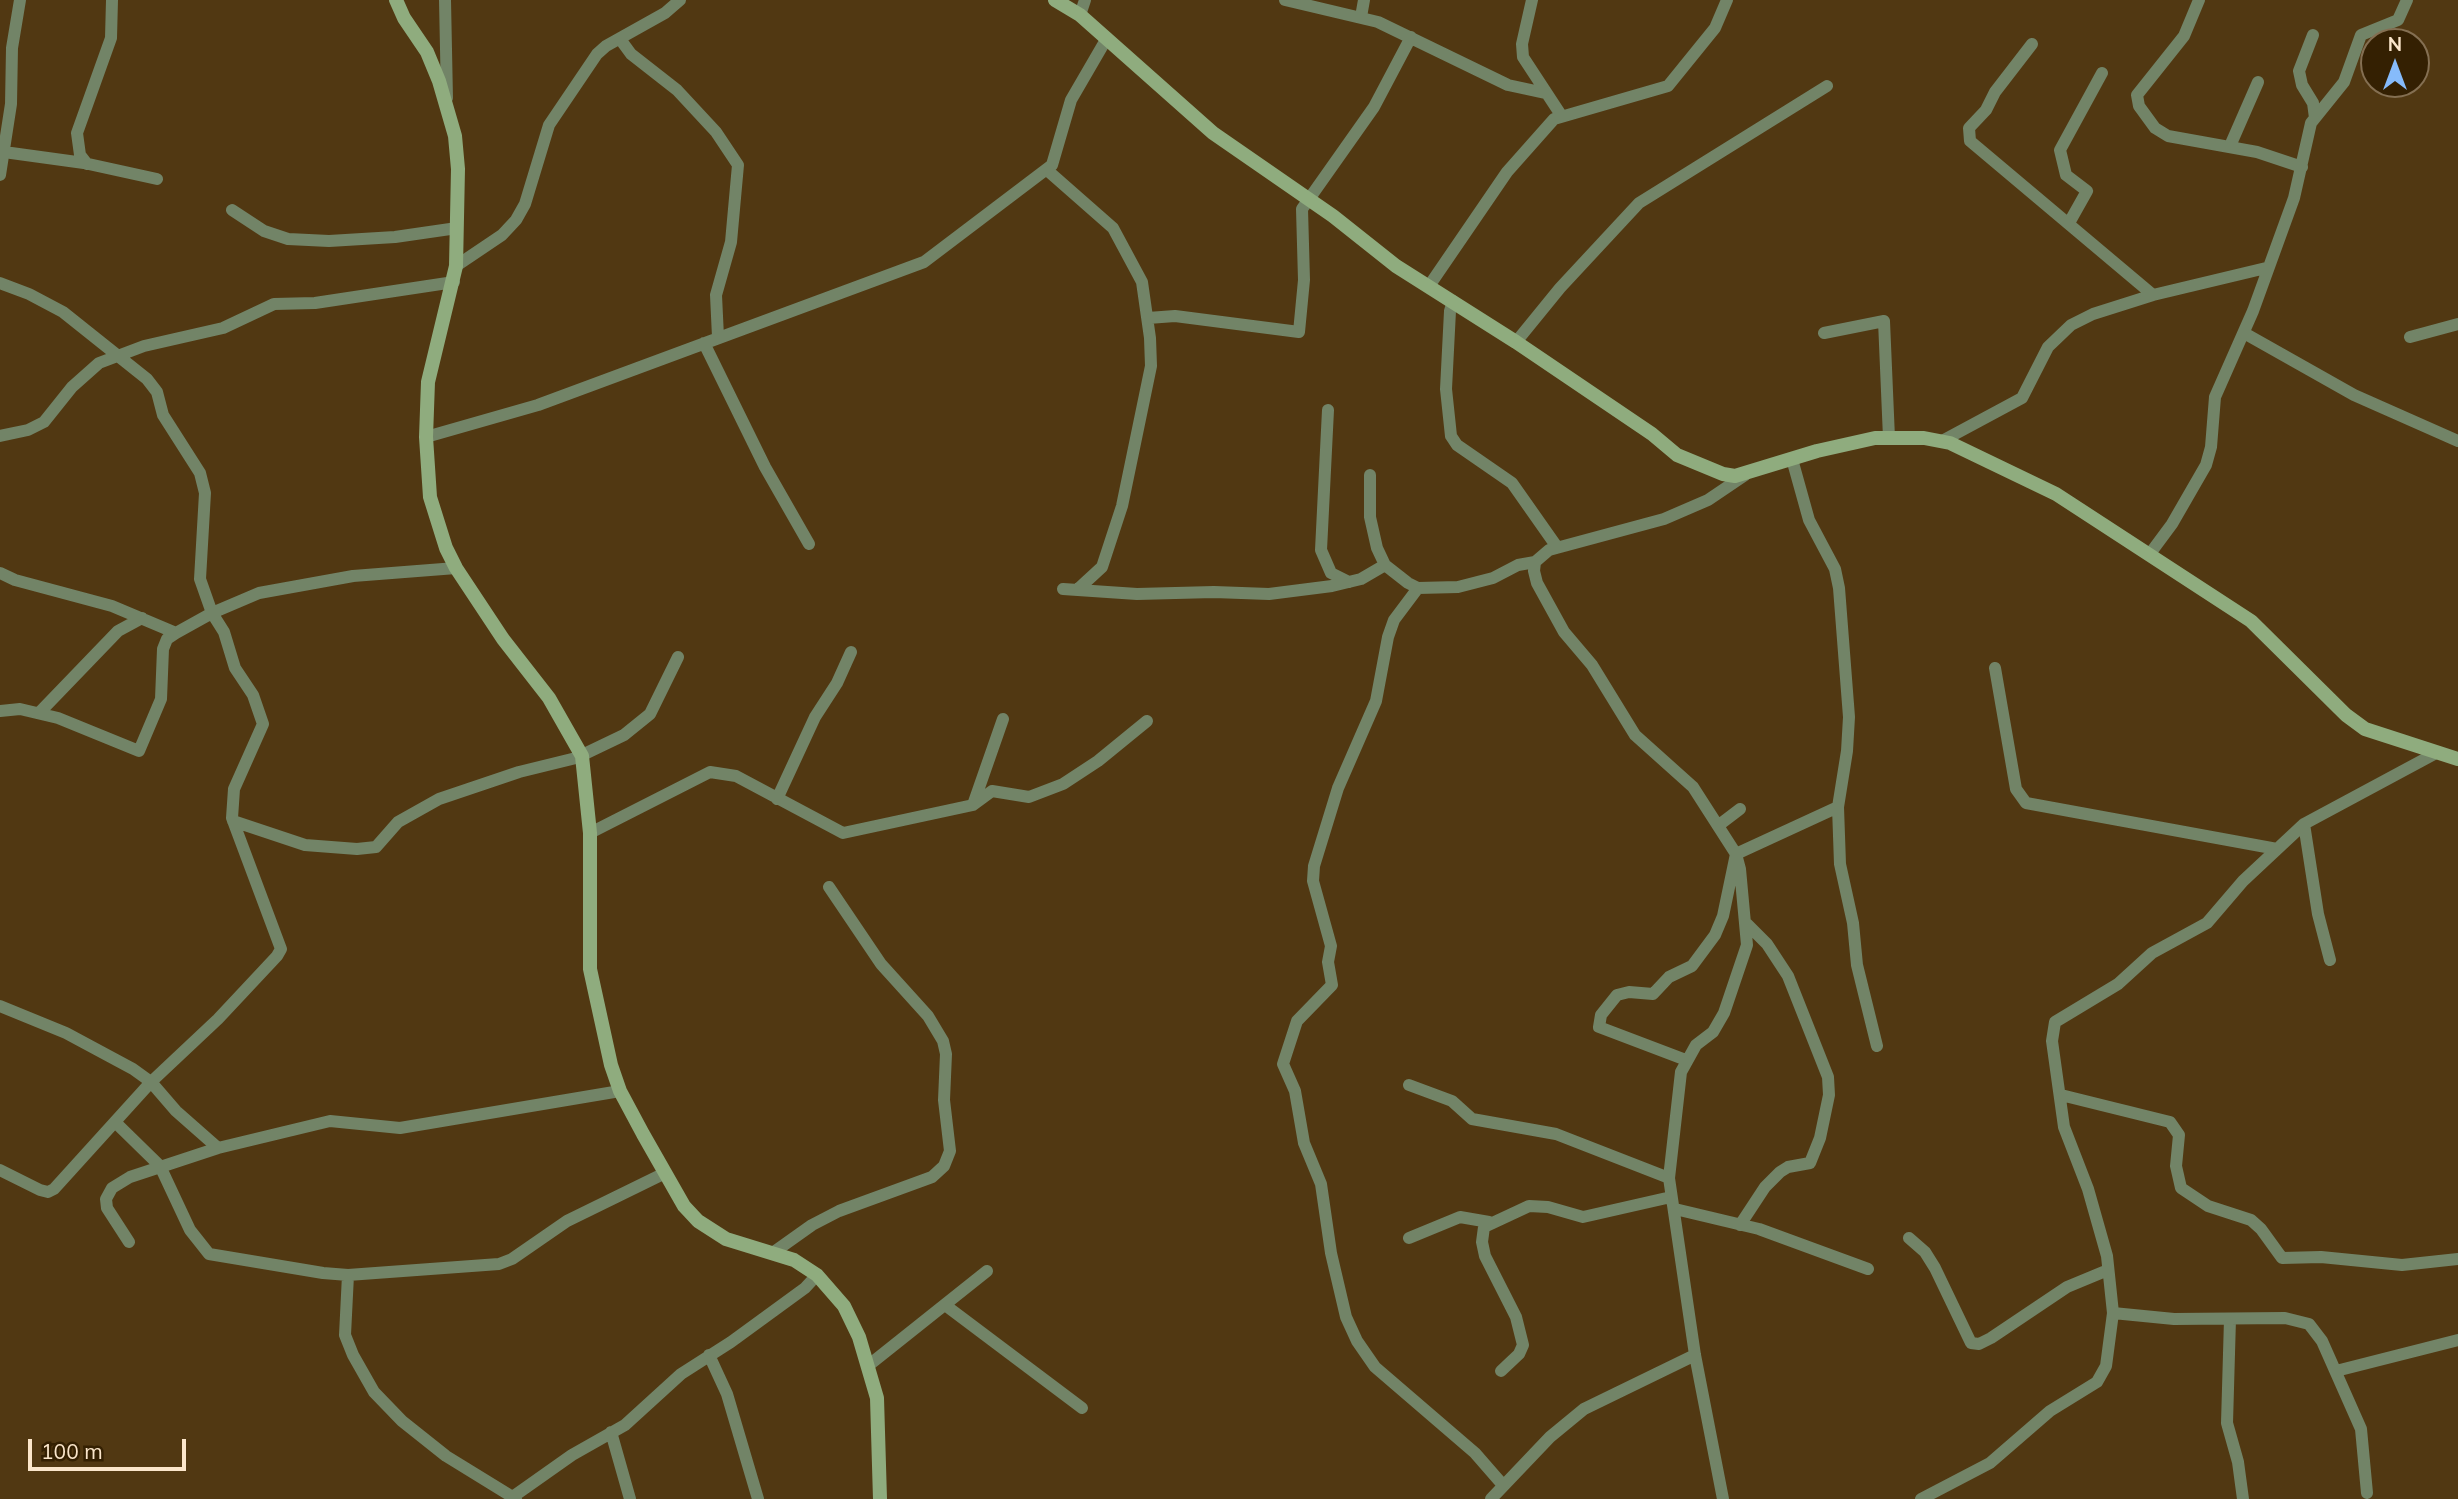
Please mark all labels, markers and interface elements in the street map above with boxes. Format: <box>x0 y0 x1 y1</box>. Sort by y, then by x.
north arrow <box>2360 28 2430 98</box>
text: N <box>2388 32 2402 56</box>
scale bar <box>32 1426 189 1470</box>
text: 100 m <box>41 1438 103 1464</box>

